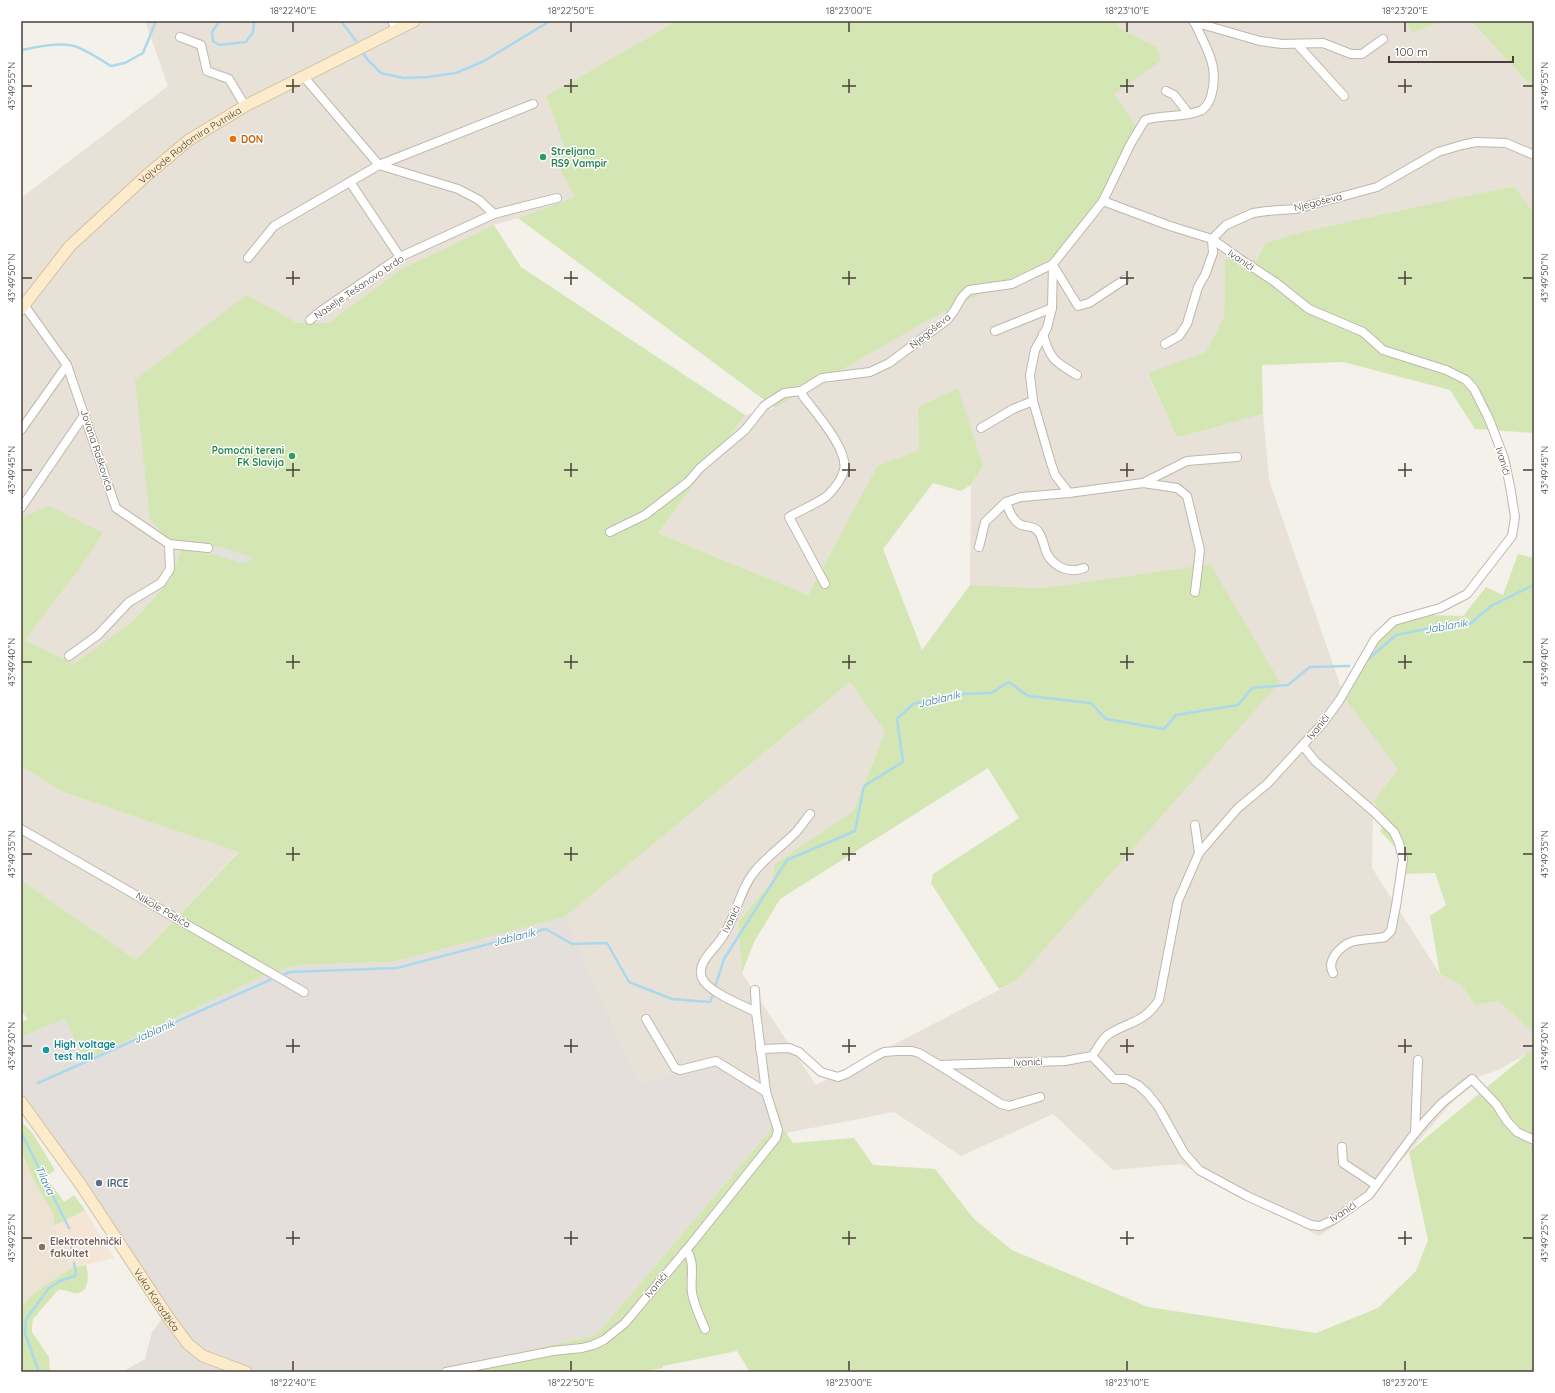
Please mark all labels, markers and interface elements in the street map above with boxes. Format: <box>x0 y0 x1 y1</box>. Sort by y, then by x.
text: 18°22'40"E <box>270 4 316 17</box>
text: 18°22'50"E <box>548 4 594 17</box>
text: 18°23'00"E <box>826 4 873 17</box>
text: 18°23'10"E <box>1105 4 1149 17</box>
text: 18°23'20"E <box>1382 4 1428 17</box>
scale bar <box>1389 38 1513 64</box>
text: 100 m <box>1395 44 1428 59</box>
text: 43°49'55"N <box>5 62 18 110</box>
text: 43°49'55"N <box>1538 62 1551 110</box>
street label: Vojvode Radomira Putnika <box>136 103 243 186</box>
place label: DON <box>241 133 263 146</box>
marker: DON <box>228 134 238 144</box>
place label: Streljana RS9 Vampir <box>551 145 608 170</box>
marker: Streljana RS9 Vampir <box>538 152 548 162</box>
street label: Njegoševa <box>1293 190 1343 214</box>
street label: Ivanići <box>1225 246 1257 274</box>
street label: Naselje Tešanovo brdo <box>312 252 406 322</box>
text: 43°49'50"N <box>5 254 18 302</box>
text: 43°49'50"N <box>1538 254 1551 302</box>
street label: Njegoševa <box>907 310 953 352</box>
street label: Jovana Raškovića <box>78 408 116 492</box>
place label: Pomoćni tereni FK Slavija <box>212 444 284 469</box>
street label: Ivanići <box>1493 445 1513 477</box>
text: 43°49'45"N <box>5 446 18 494</box>
text: 43°49'45"N <box>1538 446 1551 494</box>
marker: Pomoćni tereni FK Slavija <box>287 451 297 461</box>
water label: Jablanik <box>1423 615 1470 637</box>
text: 43°49'40"N <box>5 638 18 686</box>
text: 43°49'40"N <box>1538 638 1551 686</box>
water label: Jablanik <box>916 687 963 711</box>
street label: Ivanići <box>1304 712 1332 742</box>
text: 43°49'35"N <box>5 830 18 878</box>
text: 43°49'35"N <box>1538 830 1551 878</box>
street label: Nikole Pašića <box>133 889 193 931</box>
street label: Ivanići <box>719 903 743 935</box>
water label: Jablanik <box>491 925 538 949</box>
water label: Jablanik <box>131 1015 178 1046</box>
text: 43°49'30"N <box>5 1022 18 1070</box>
text: 43°49'30"N <box>1538 1022 1551 1070</box>
place label: High voltage test hall <box>54 1038 116 1063</box>
marker: High voltage test hall <box>41 1045 51 1055</box>
street label: Ivanići <box>1013 1055 1043 1069</box>
water label: Tilava <box>32 1163 59 1198</box>
place label: IRCE <box>107 1177 129 1190</box>
marker: IRCE <box>94 1178 104 1188</box>
street label: Ivanići <box>1327 1199 1359 1225</box>
text: 43°49'25"N <box>5 1214 18 1262</box>
text: 43°49'25"N <box>1538 1214 1551 1262</box>
place label: Elektrotehnički fakultet <box>50 1235 122 1260</box>
marker: Elektrotehnički fakultet <box>37 1242 47 1252</box>
street label: Vuka Karadžića <box>131 1266 183 1334</box>
street label: Ivanići <box>642 1270 670 1300</box>
text: 18°22'40"E <box>270 1376 316 1389</box>
text: 18°22'50"E <box>548 1376 594 1389</box>
text: 18°23'00"E <box>826 1376 873 1389</box>
text: 18°23'10"E <box>1105 1376 1149 1389</box>
text: 18°23'20"E <box>1382 1376 1428 1389</box>

